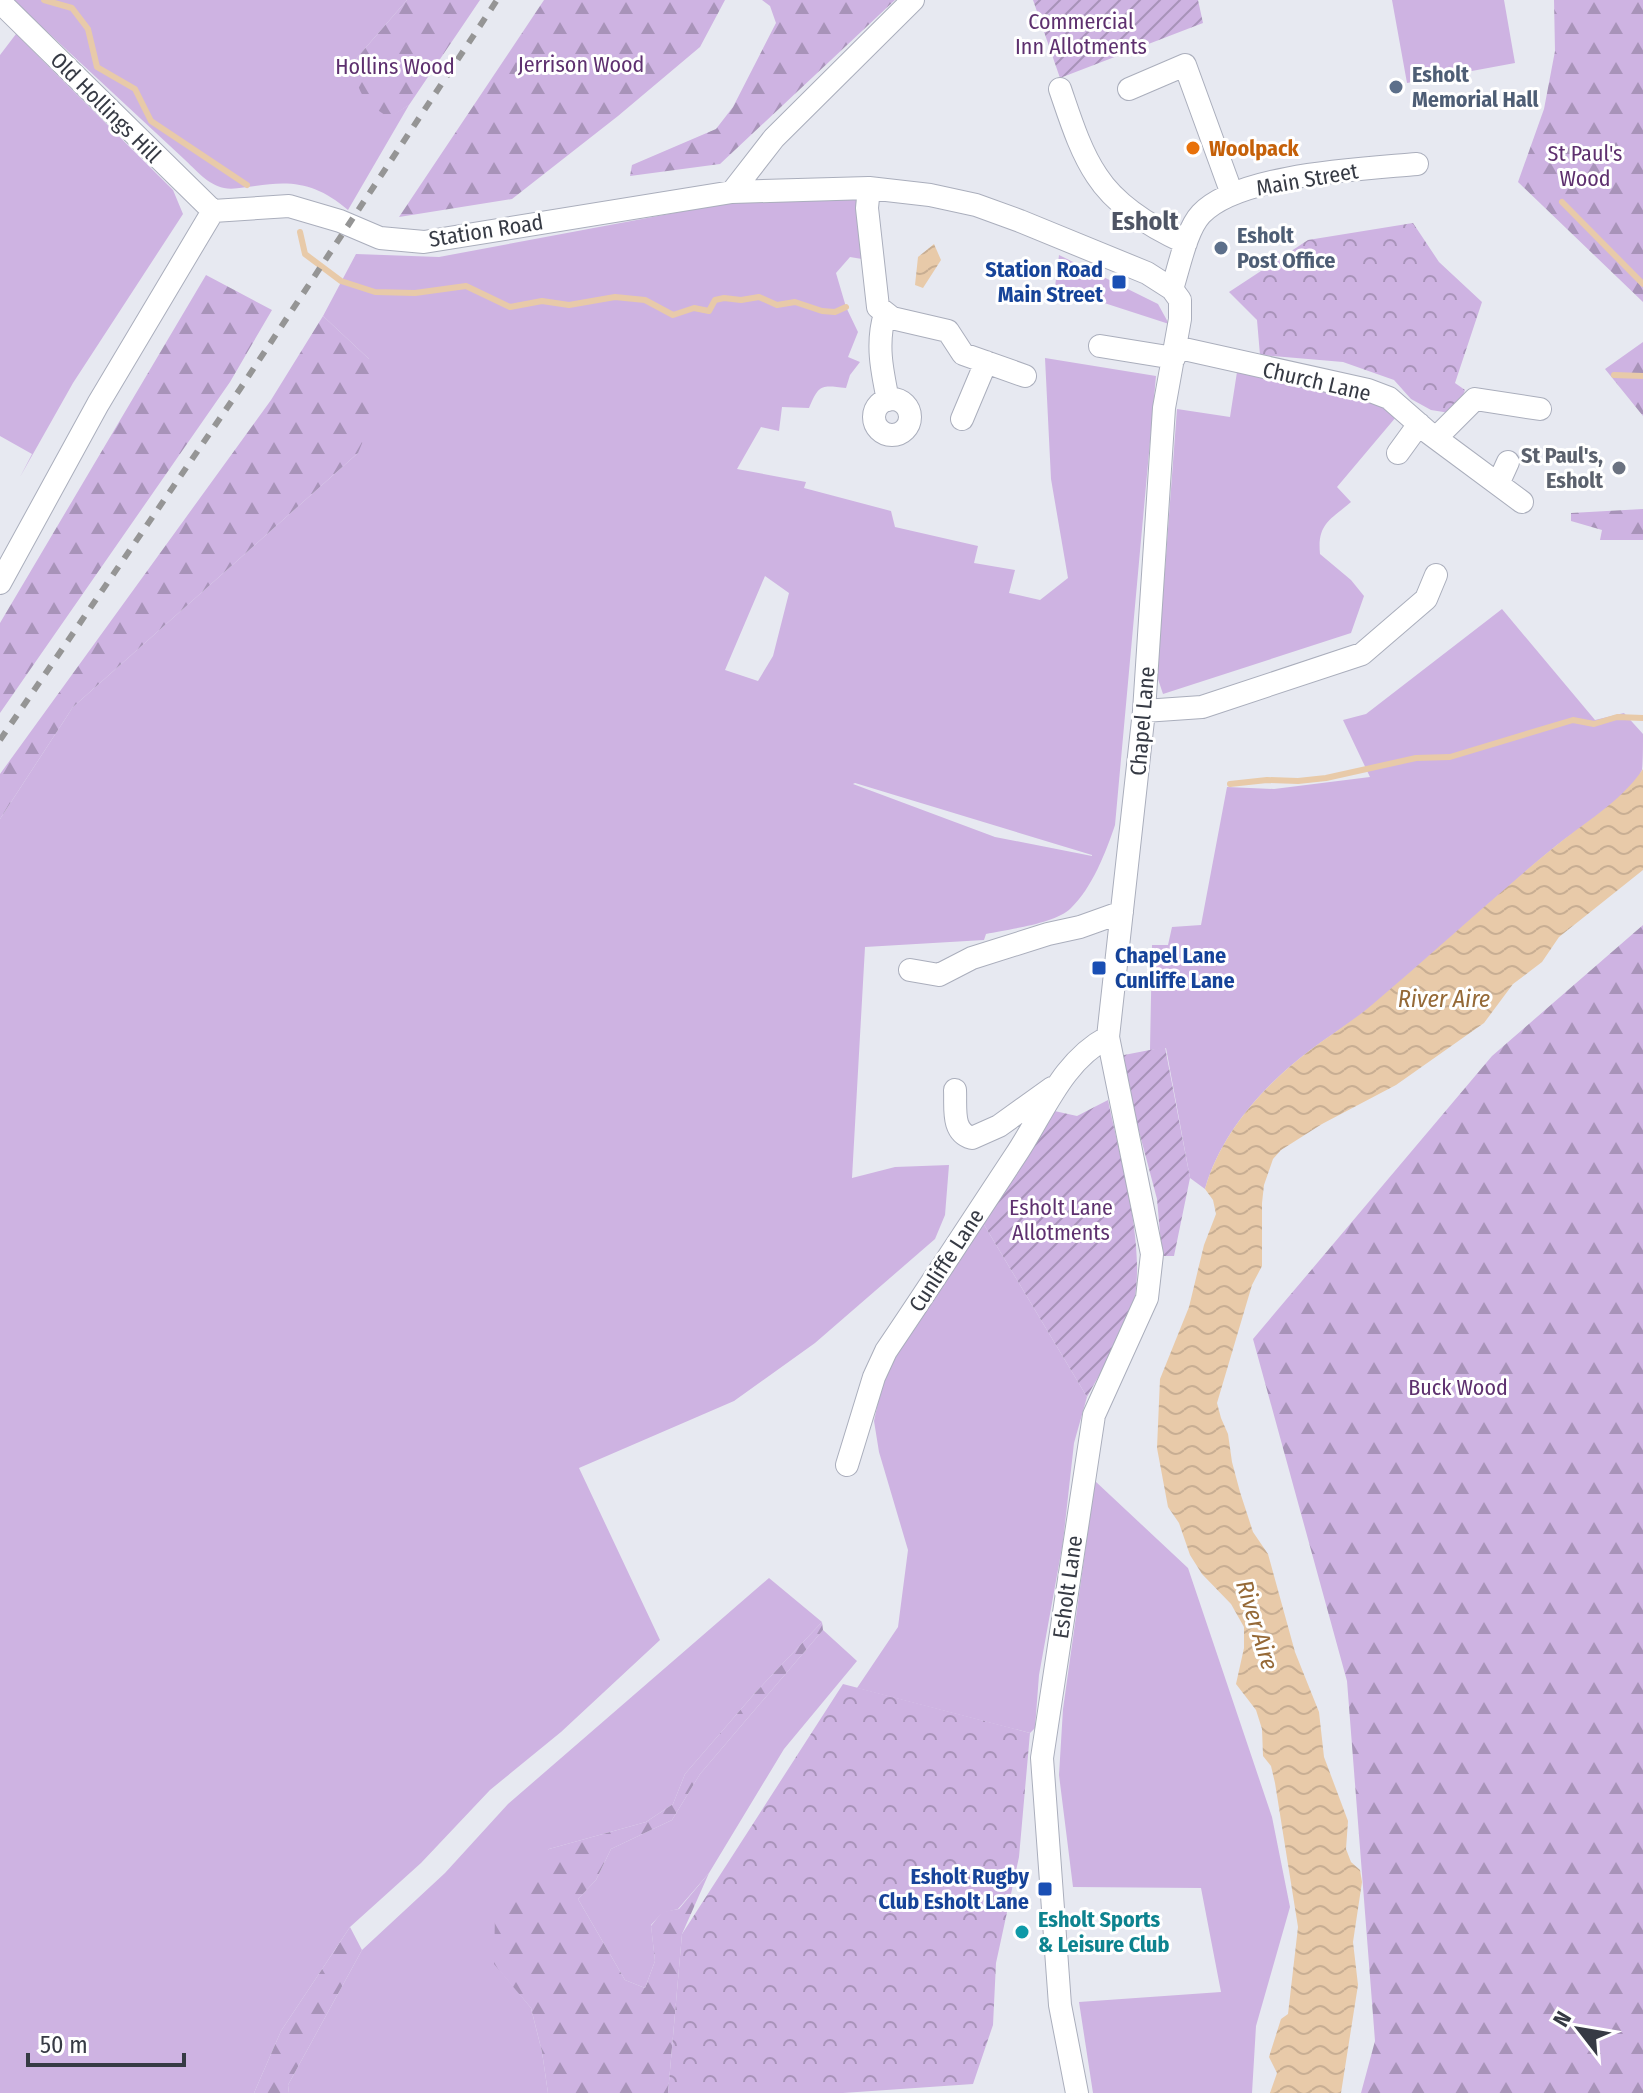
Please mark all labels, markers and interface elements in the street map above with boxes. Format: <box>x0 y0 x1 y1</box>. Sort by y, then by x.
park label: Commercial Inn Allotments <box>1015 8 1147 60</box>
street label: Old Hollings Hill <box>45 46 167 168</box>
park label: Jerrison Wood <box>518 51 644 78</box>
park label: Hollins Wood <box>335 53 455 80</box>
place label: Esholt Memorial Hall <box>1412 61 1540 113</box>
marker: Esholt Memorial Hall <box>1387 78 1405 96</box>
place label: Woolpack <box>1209 135 1300 162</box>
marker: Woolpack <box>1184 139 1202 157</box>
park label: St Paul's Wood <box>1547 140 1623 192</box>
street label: Main Street <box>1254 157 1361 202</box>
district label: Esholt <box>1111 206 1180 237</box>
street label: Station Road <box>427 208 545 253</box>
place label: Esholt Post Office <box>1237 222 1335 274</box>
marker: Esholt Post Office <box>1212 239 1230 257</box>
place label: Station Road Main Street <box>985 256 1103 308</box>
marker: Station Road Main Street <box>1110 273 1128 291</box>
street label: Church Lane <box>1260 356 1374 407</box>
place label: St Paul's, Esholt <box>1521 442 1603 494</box>
marker: St Paul's, Esholt <box>1610 459 1628 477</box>
street label: Chapel Lane <box>1124 665 1161 777</box>
place label: Chapel Lane Cunliffe Lane <box>1115 942 1235 994</box>
marker: Chapel Lane Cunliffe Lane <box>1090 959 1108 977</box>
water label: River Aire <box>1398 985 1490 1013</box>
park label: Esholt Lane Allotments <box>1009 1194 1113 1246</box>
street label: Cunliffe Lane <box>903 1204 990 1317</box>
park label: Buck Wood <box>1408 1374 1508 1401</box>
street label: Esholt Lane <box>1047 1534 1088 1640</box>
water label: River Aire <box>1230 1577 1284 1673</box>
place label: Esholt Rugby Club Esholt Lane <box>878 1863 1030 1915</box>
marker: Esholt Rugby Club Esholt Lane <box>1036 1880 1054 1898</box>
place label: Esholt Sports & Leisure Club <box>1038 1906 1169 1958</box>
marker: Esholt Sports & Leisure Club <box>1013 1923 1031 1941</box>
north arrow <box>1539 1989 1619 2069</box>
text: N <box>1547 2006 1577 2032</box>
scale bar <box>28 2017 184 2067</box>
text: 50 m <box>40 2031 88 2059</box>

